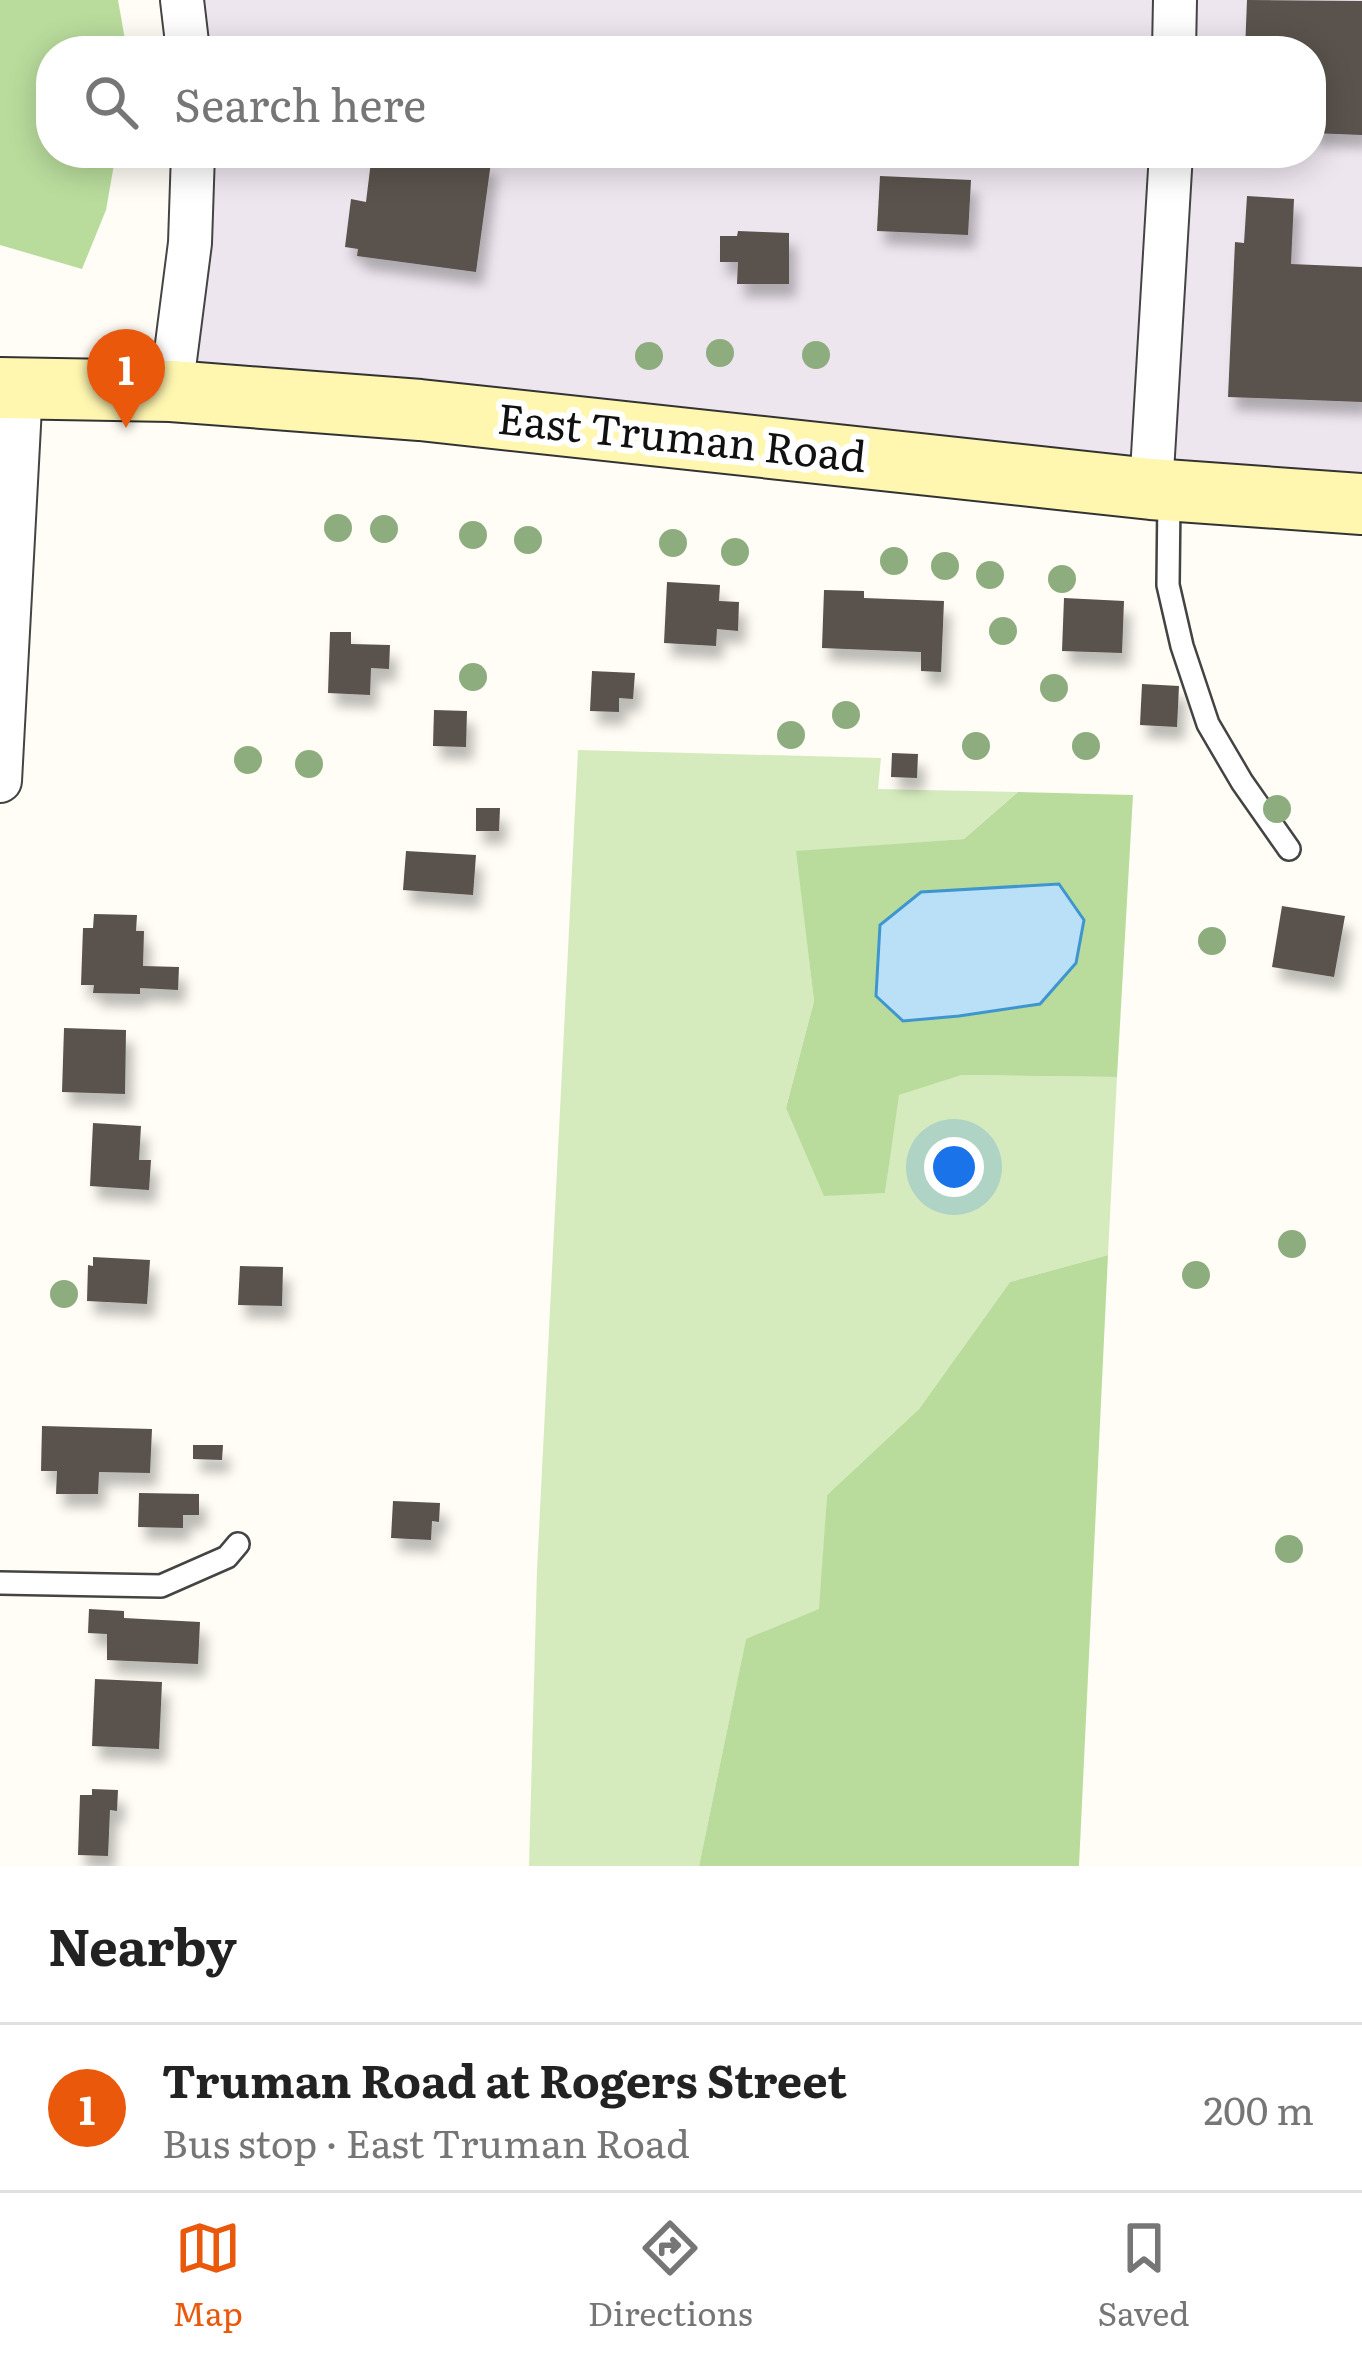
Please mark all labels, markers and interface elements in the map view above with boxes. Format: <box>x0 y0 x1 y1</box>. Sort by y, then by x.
search box <box>36 36 1326 168</box>
icon: search <box>78 69 144 135</box>
text: Search here <box>174 69 426 136</box>
pin: 1 <box>87 329 165 428</box>
street label: East Truman Road <box>495 385 870 485</box>
your location <box>924 1137 984 1197</box>
text: Nearby <box>48 1906 237 1982</box>
text: Truman Road at Rogers Street <box>162 2045 847 2112</box>
text: 1 <box>79 2079 95 2137</box>
text: 200 m <box>1204 2079 1314 2137</box>
text: Bus stop · East Truman Road <box>162 2112 690 2170</box>
tab: Map <box>172 2215 243 2336</box>
tab: Directions <box>588 2215 753 2336</box>
tab: Saved <box>1098 2215 1190 2336</box>

